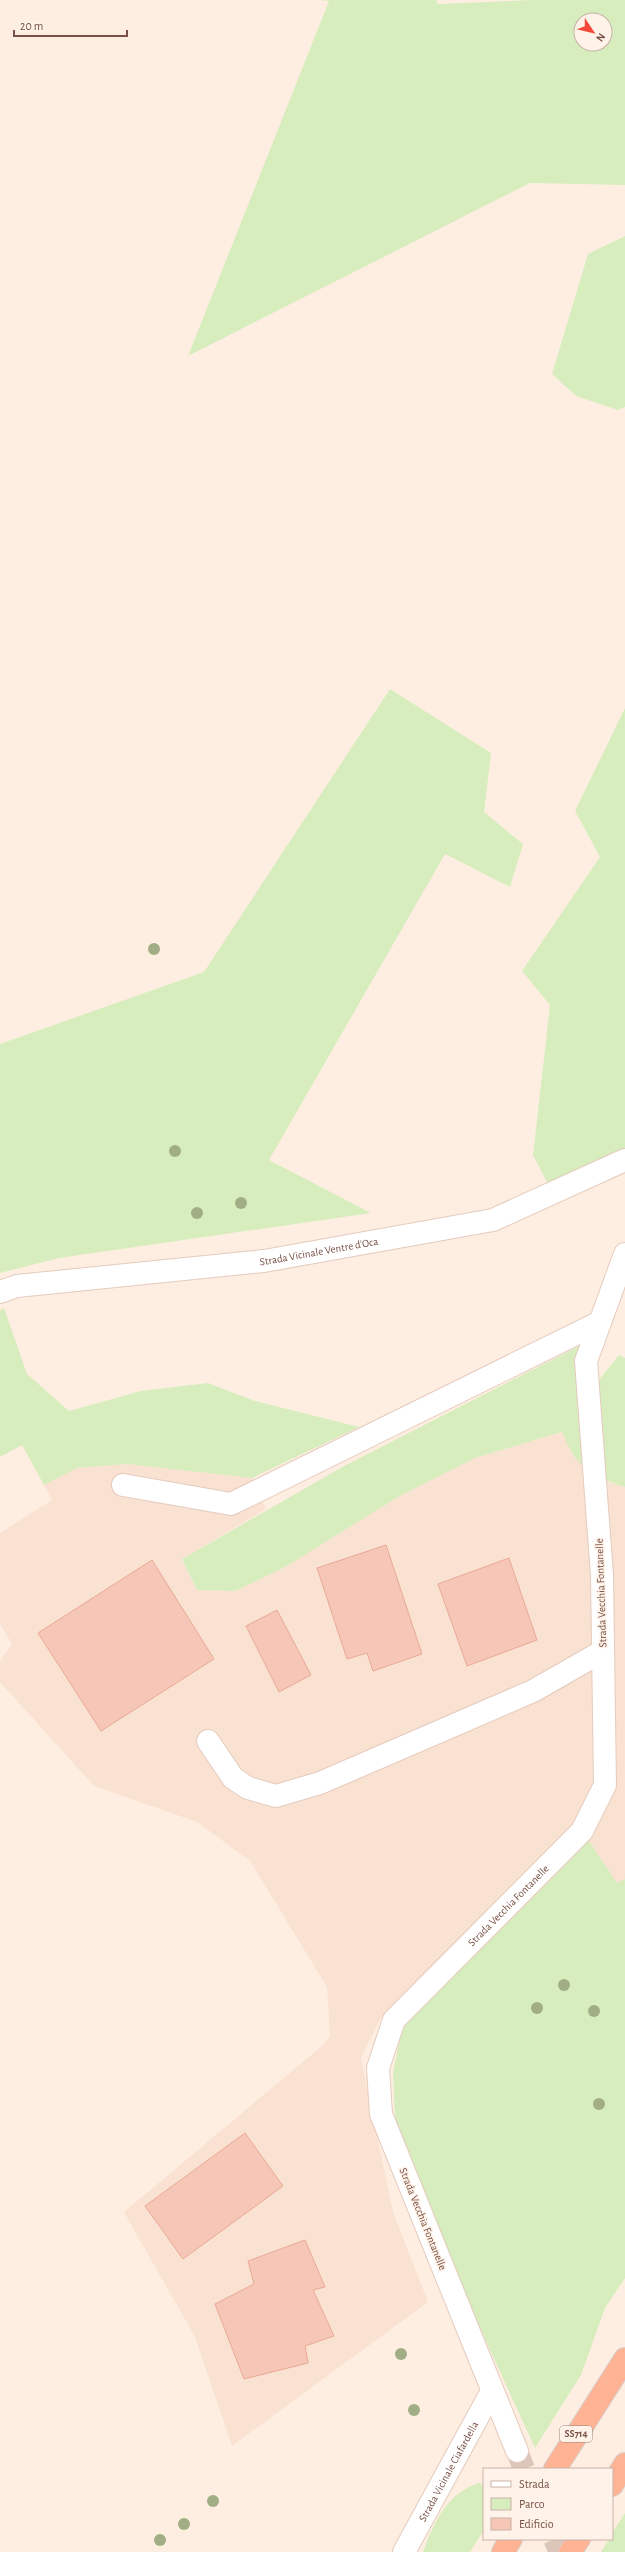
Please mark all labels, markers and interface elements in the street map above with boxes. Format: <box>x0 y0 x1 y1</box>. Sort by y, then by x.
scale bar <box>14 12 127 38</box>
north arrow <box>573 12 613 52</box>
text: 20 m <box>20 20 43 32</box>
text: N <box>594 31 607 44</box>
street label: Strada Vicinale Ventre d'Oca <box>259 1235 379 1267</box>
street label: Strada Vecchia Fontanelle <box>594 1538 608 1648</box>
street label: Strada Vecchia Fontanelle <box>466 1862 551 1948</box>
street label: Strada Vecchia Fontanelle <box>397 2166 449 2272</box>
street label: Strada Vicinale Ciafardella <box>416 2419 480 2523</box>
road number: SS714 <box>560 2426 592 2442</box>
legend <box>483 2468 613 2540</box>
text: Strada <box>519 2478 550 2490</box>
text: Parco <box>519 2498 545 2510</box>
text: Edificio <box>519 2518 554 2530</box>

